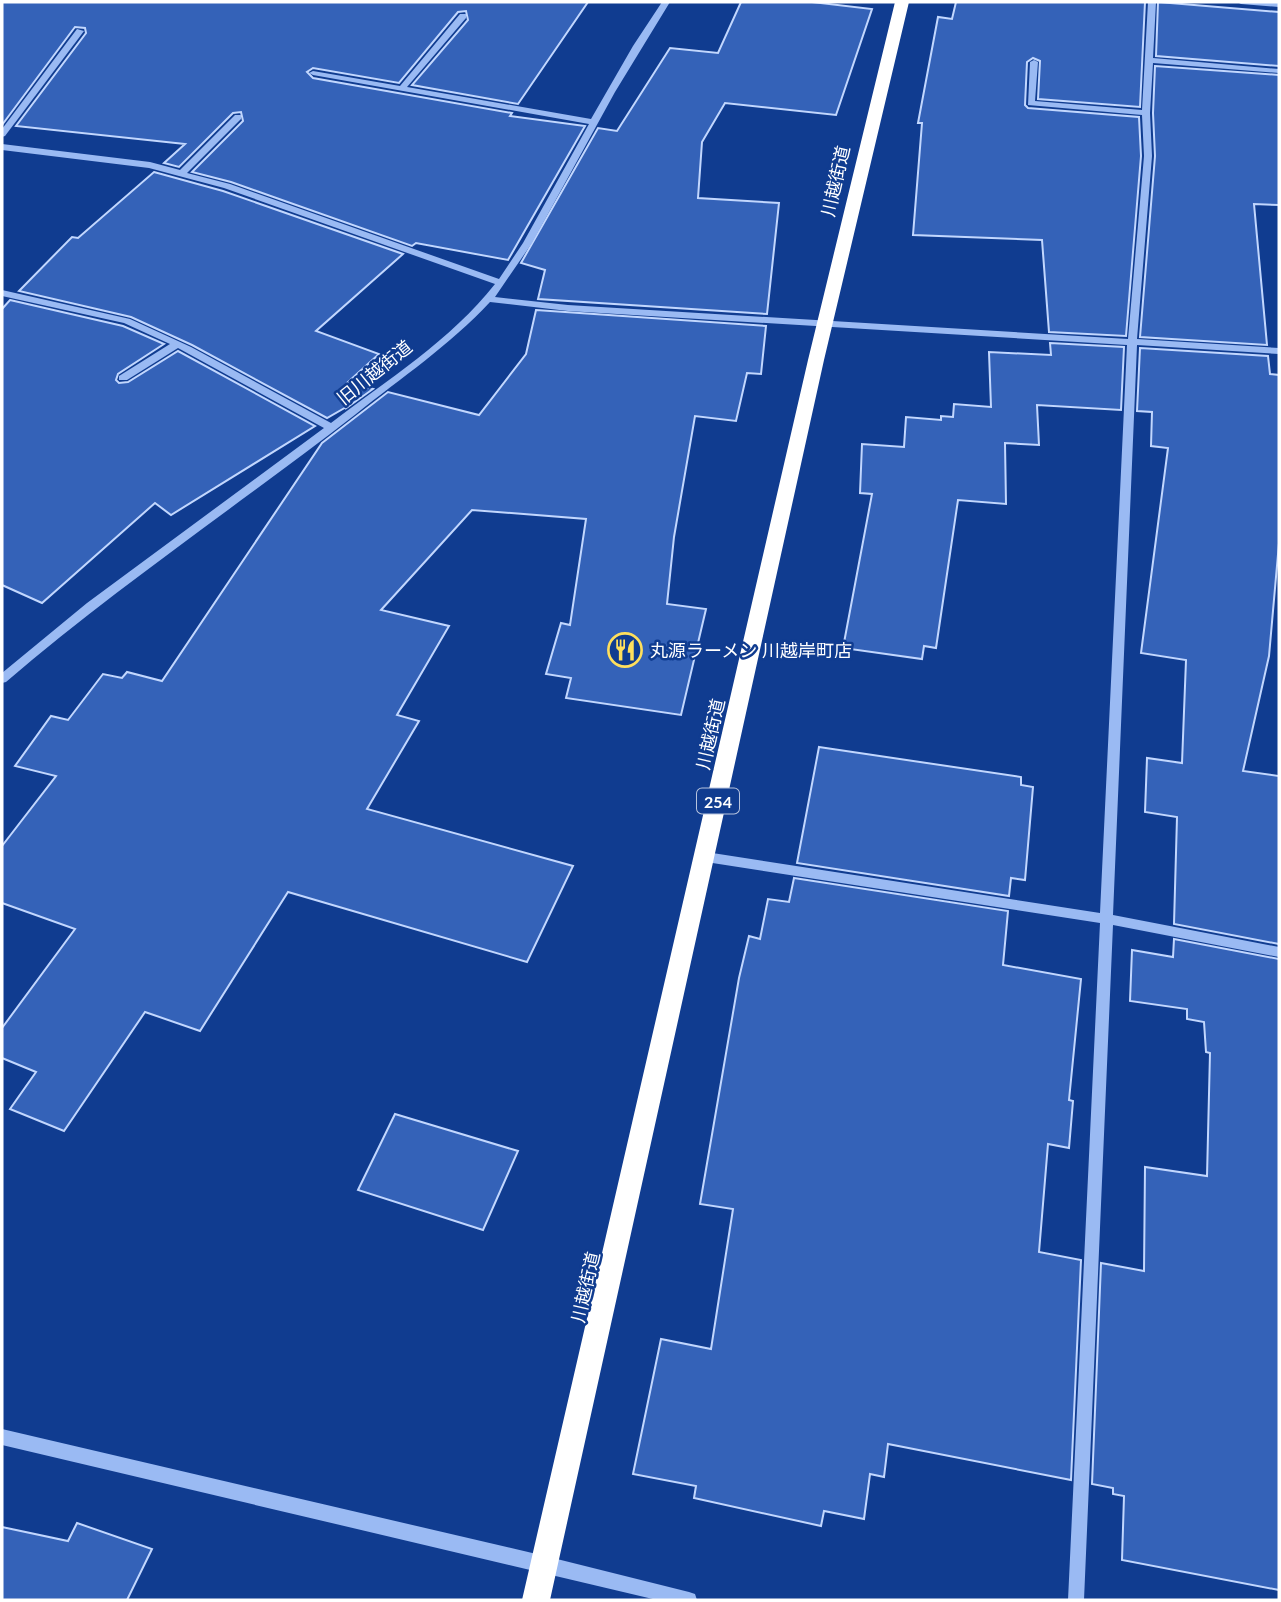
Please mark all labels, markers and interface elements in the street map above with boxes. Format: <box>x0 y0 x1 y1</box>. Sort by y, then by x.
street label: 川越街道 <box>816 143 854 219</box>
street label: 旧川越街道 <box>332 335 416 409</box>
restaurant icon: 丸源ラーメン 川越岸町店 <box>606 631 644 669</box>
place label: 丸源ラーメン 川越岸町店 <box>650 639 852 661</box>
street label: 川越街道 <box>691 696 729 772</box>
road number: 254 <box>697 788 739 814</box>
street label: 川越街道 <box>566 1249 604 1325</box>

